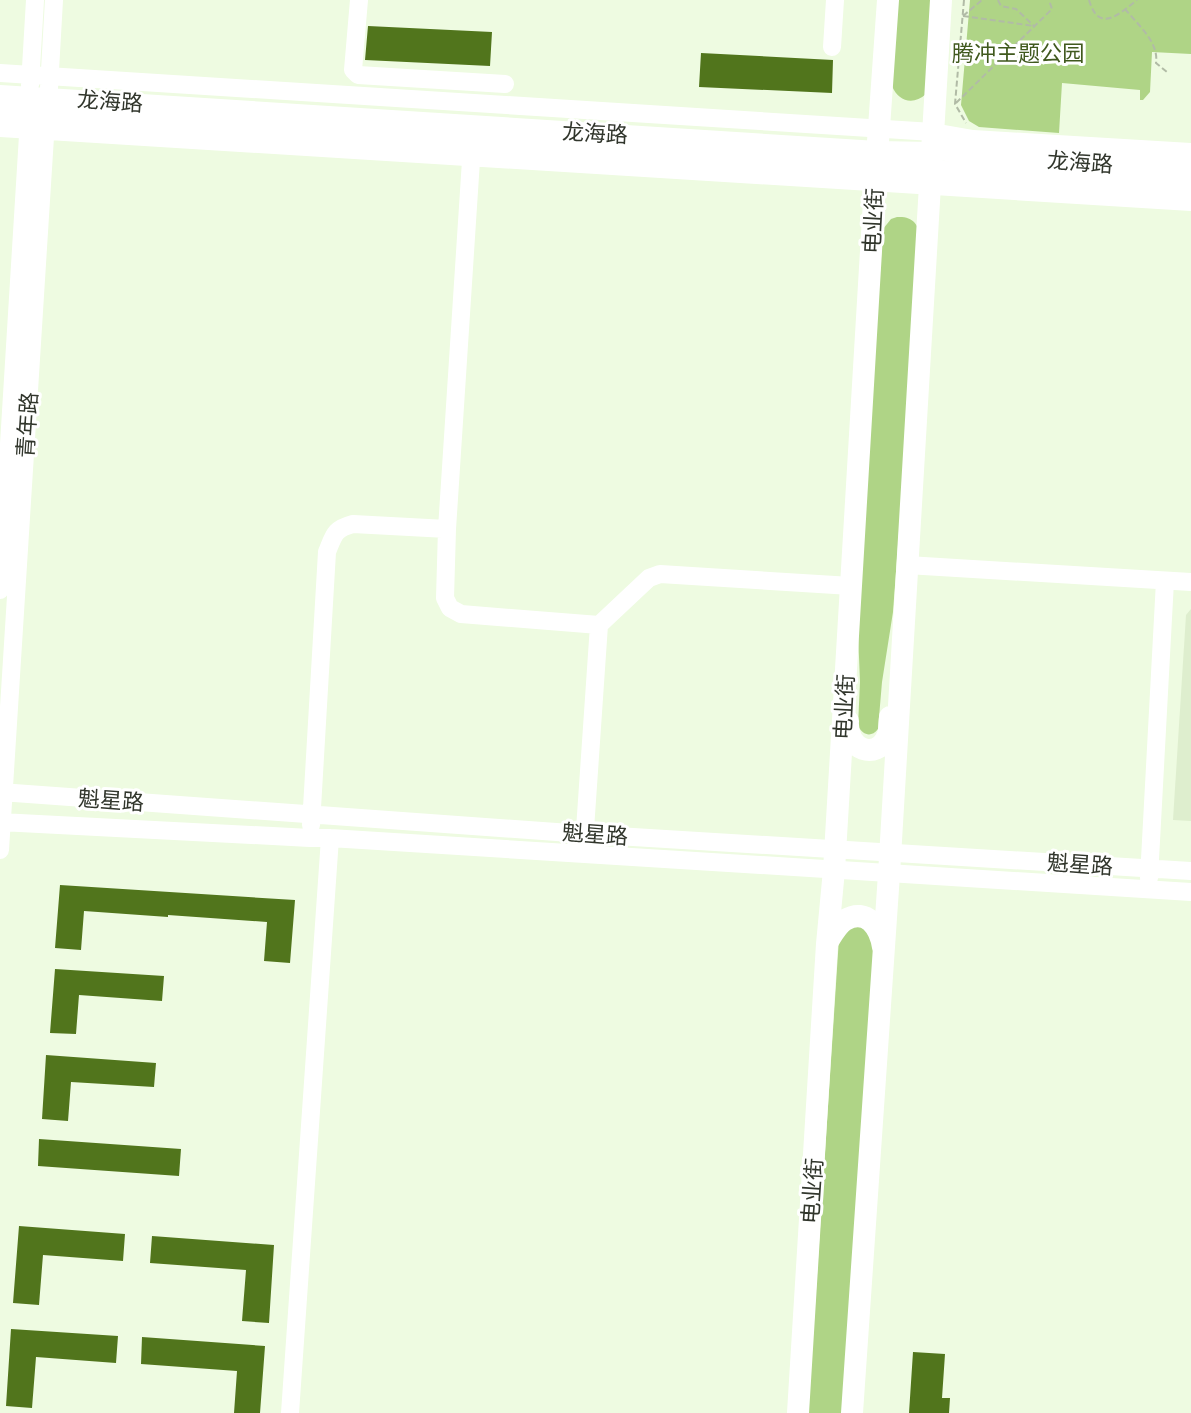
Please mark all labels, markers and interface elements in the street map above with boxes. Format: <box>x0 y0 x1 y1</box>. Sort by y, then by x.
park label: 腾冲主题公园 <box>952 37 1084 69</box>
street label: 龙海路 <box>76 83 144 119</box>
street label: 龙海路 <box>561 115 629 151</box>
street label: 龙海路 <box>1046 144 1114 180</box>
street label: 电业街 <box>855 187 891 255</box>
street label: 青年路 <box>9 391 45 459</box>
street label: 电业街 <box>826 673 862 741</box>
street label: 魁星路 <box>77 782 145 818</box>
street label: 魁星路 <box>561 816 629 852</box>
street label: 魁星路 <box>1046 846 1114 882</box>
street label: 电业街 <box>794 1157 830 1225</box>

